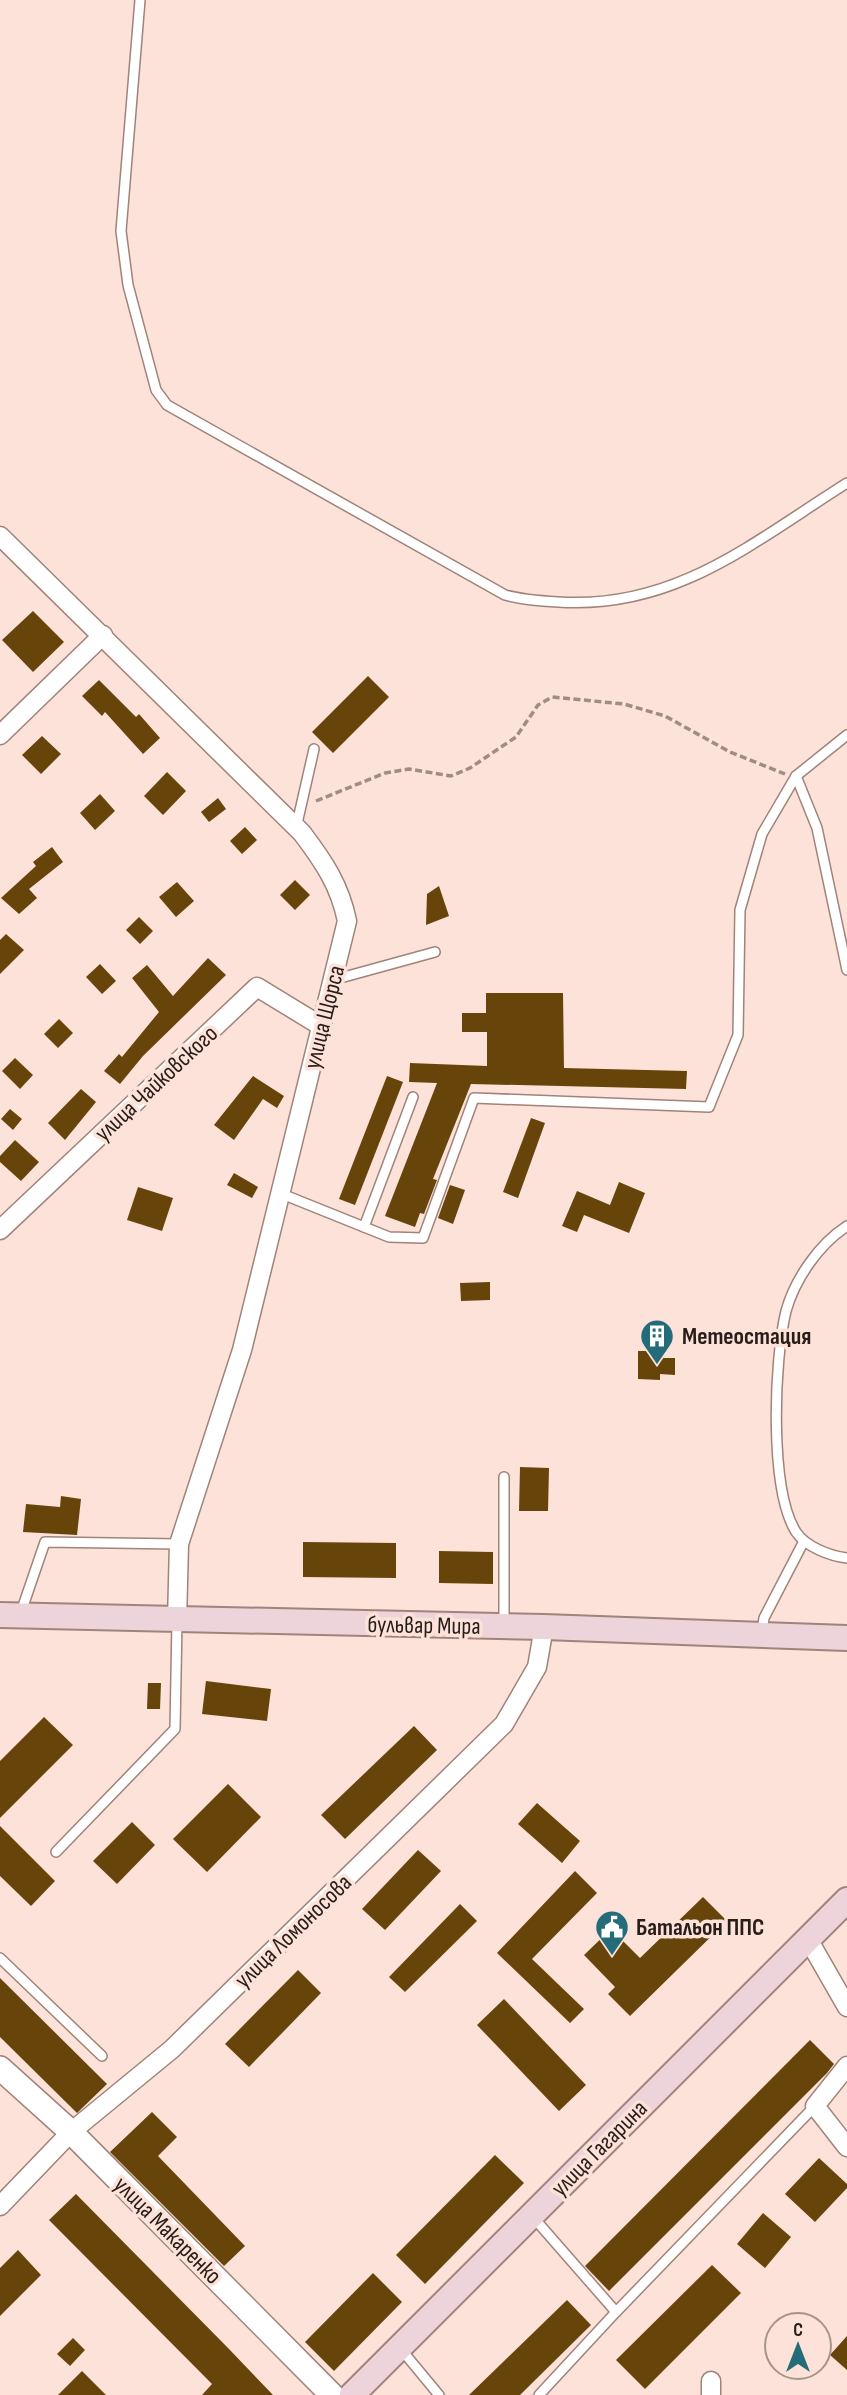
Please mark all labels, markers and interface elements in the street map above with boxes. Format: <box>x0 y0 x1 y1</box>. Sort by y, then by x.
street label: улица Щорса <box>298 962 351 1072</box>
street label: улица Чайковского <box>89 1019 224 1148</box>
building icon: Метеостация <box>638 1317 676 1366</box>
place label: Метеостация <box>682 1322 811 1351</box>
street label: бульвар Мира <box>367 1610 481 1641</box>
street label: улица Ломоносова <box>229 1868 358 1994</box>
public building icon: Батальон ППС <box>593 1908 631 1957</box>
place label: Батальон ППС <box>636 1913 764 1942</box>
street label: улица Гагарина <box>545 2094 654 2203</box>
street label: улица Макаренко <box>108 2170 228 2290</box>
north arrow <box>763 2311 833 2381</box>
text: С <box>793 2319 803 2342</box>

